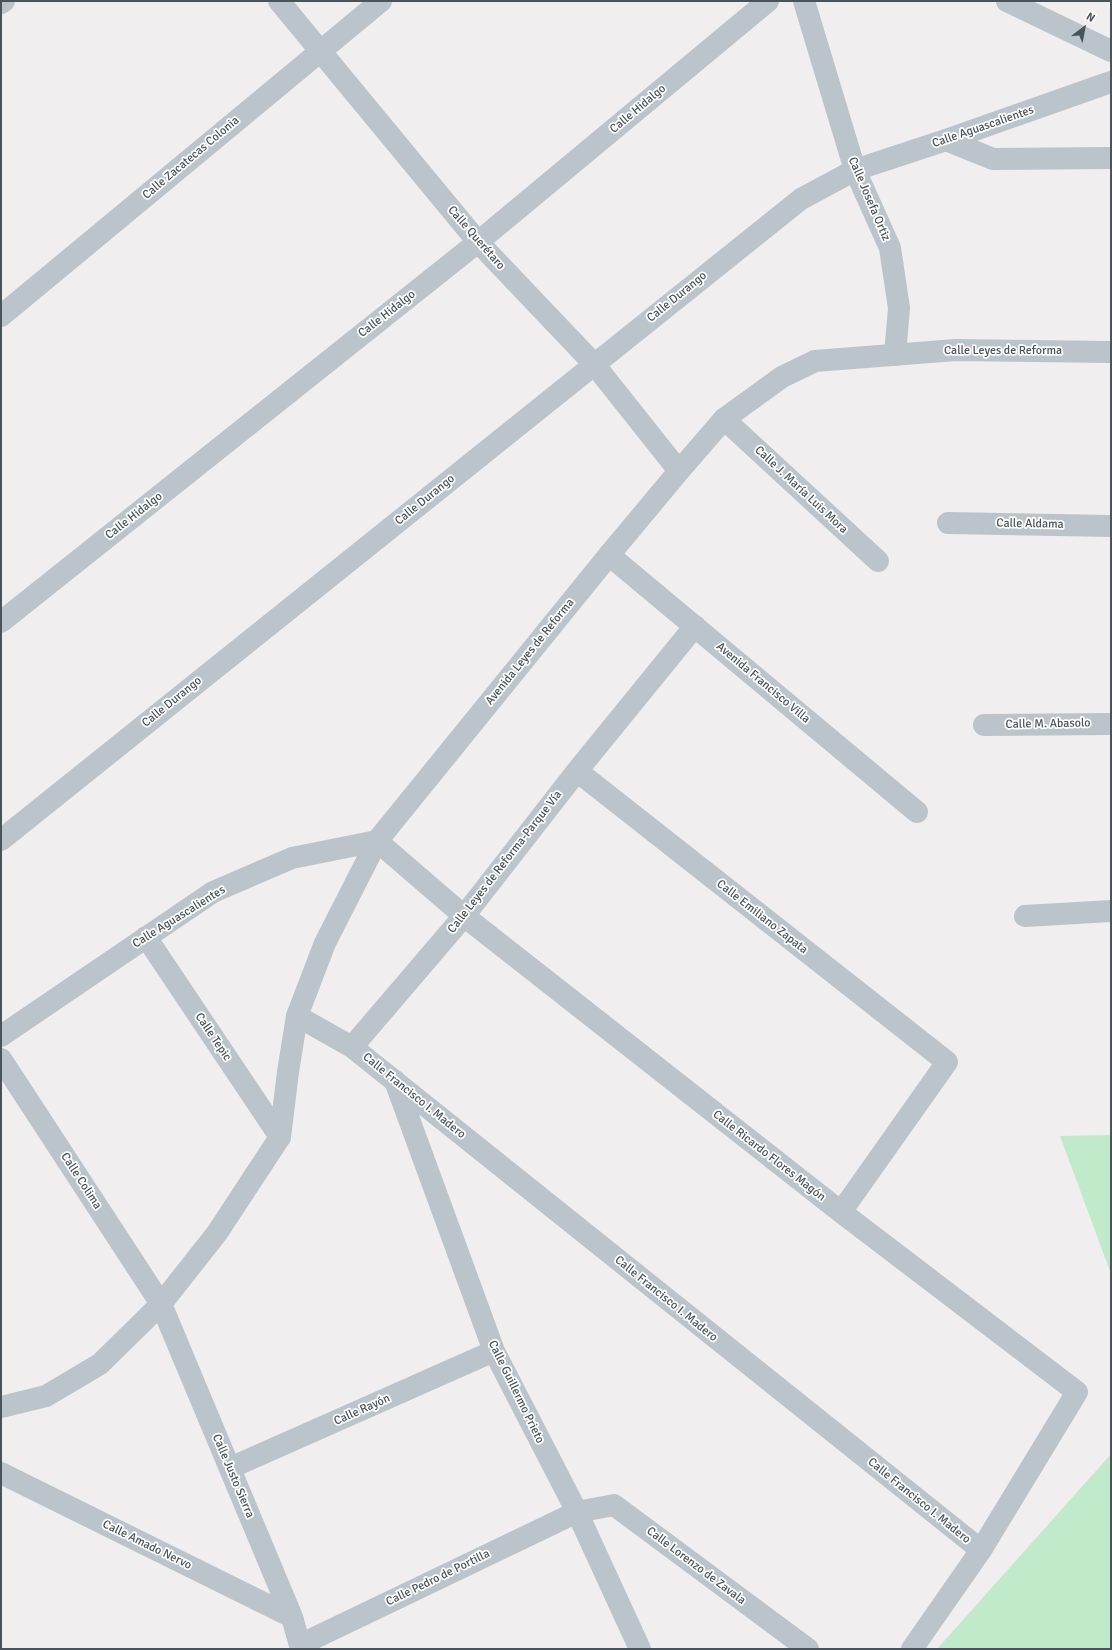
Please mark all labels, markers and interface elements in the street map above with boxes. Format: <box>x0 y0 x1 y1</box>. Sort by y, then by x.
north arrow <box>1064 8 1104 48</box>
text: N <box>1084 10 1097 25</box>
street label: Calle Hidalgo <box>607 81 669 137</box>
street label: Calle Aguascalientes <box>930 103 1036 151</box>
street label: Calle Zacatecas Colonia <box>140 113 242 203</box>
street label: Calle Josefa Ortiz <box>845 155 893 243</box>
street label: Calle Querétaro <box>444 203 508 273</box>
street label: Calle Durango <box>644 269 710 325</box>
street label: Calle Hidalgo <box>356 287 418 341</box>
street label: Calle Leyes de Reforma <box>944 344 1062 358</box>
street label: Calle J. María Luis Mora <box>752 443 850 537</box>
street label: Calle Durango <box>392 472 458 528</box>
street label: Calle Hidalgo <box>103 489 165 543</box>
street label: Calle Aldama <box>996 516 1064 532</box>
street label: Avenida Leyes de Reforma <box>483 596 577 708</box>
street label: Avenida Francisco Villa <box>713 639 813 727</box>
street label: Calle Durango <box>139 674 205 730</box>
street label: Calle M. Abasolo <box>1005 716 1091 732</box>
street label: Calle Leyes de Reforma-Parque Vía <box>445 788 565 936</box>
street label: Calle Emiliano Zapata <box>714 877 810 957</box>
street label: Calle Aguascalientes <box>130 883 228 951</box>
street label: Calle Tepic <box>192 1010 234 1064</box>
street label: Calle Francisco I. Madero <box>360 1050 468 1142</box>
street label: Calle Ricardo Flores Magón <box>710 1107 828 1205</box>
street label: Calle Colima <box>57 1150 105 1212</box>
street label: Calle Francisco I. Madero <box>612 1253 720 1345</box>
street label: Calle Guillermo Prieto <box>485 1338 547 1446</box>
street label: Calle Rayón <box>332 1391 392 1429</box>
street label: Calle Justo Sierra <box>209 1432 257 1520</box>
street label: Calle Francisco I. Madero <box>865 1455 973 1547</box>
street label: Calle Amado Nervo <box>100 1517 194 1573</box>
street label: Calle Lorenzo de Zavala <box>644 1524 748 1608</box>
street label: Calle Pedro de Portilla <box>384 1547 492 1609</box>

